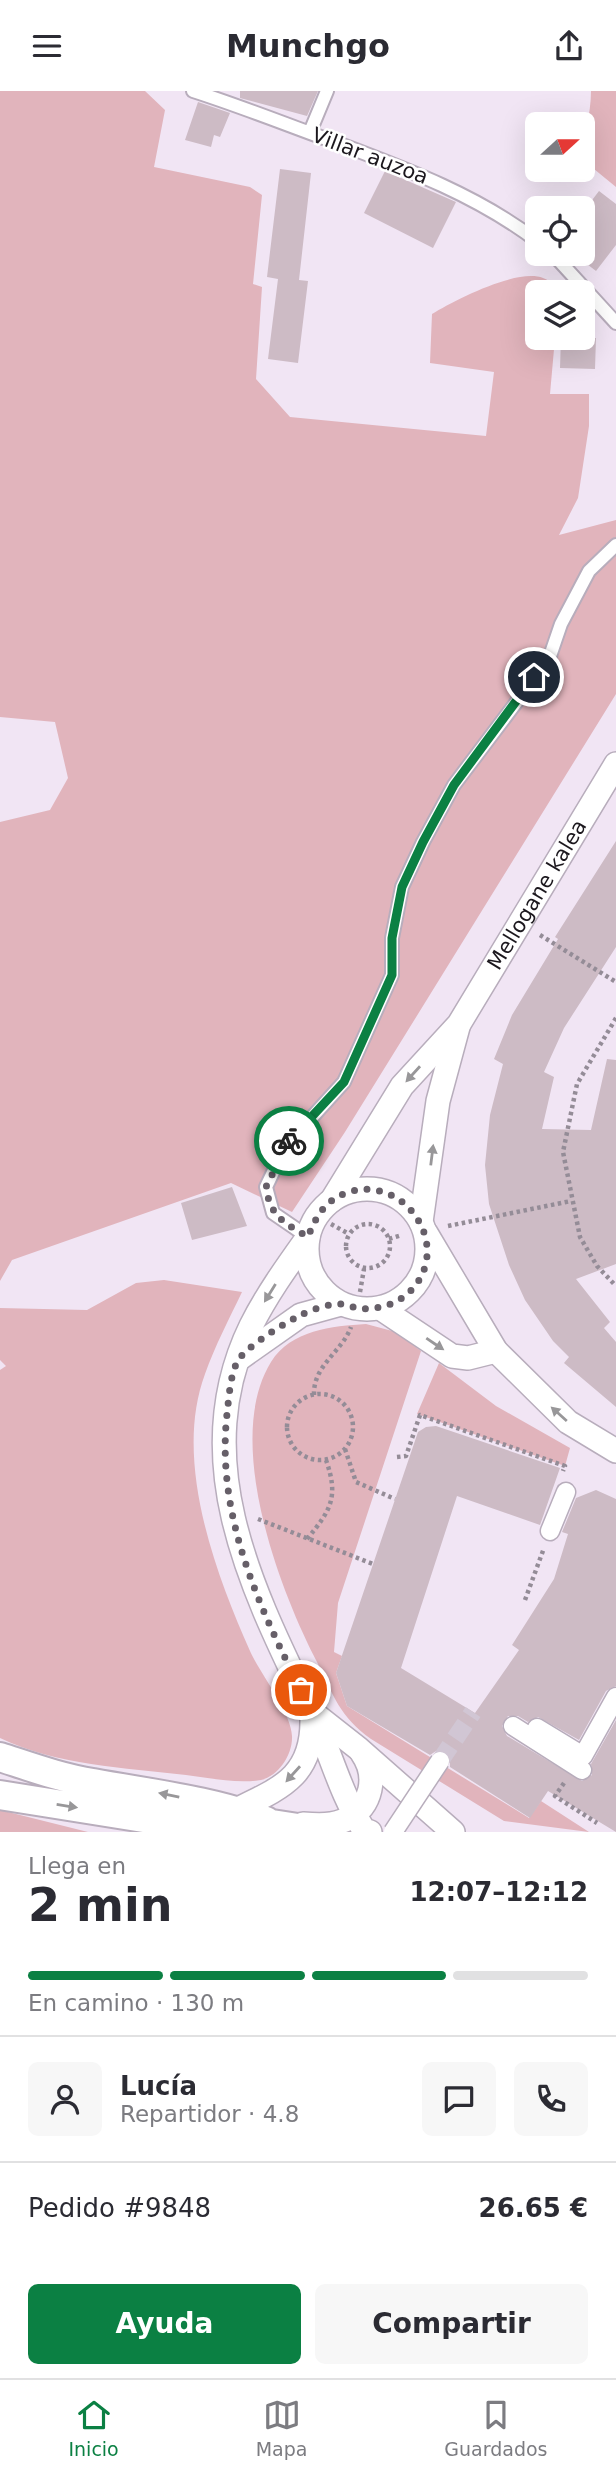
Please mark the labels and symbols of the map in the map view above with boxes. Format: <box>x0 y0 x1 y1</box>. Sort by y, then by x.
north arrow <box>525 112 595 182</box>
street label: Villar auzoa <box>309 123 431 189</box>
pin <box>504 647 564 707</box>
street label: Mellogane kalea <box>483 815 592 974</box>
one-way arrow <box>405 1065 421 1083</box>
courier <box>254 1106 324 1176</box>
one-way arrow <box>427 1143 438 1165</box>
one-way arrow <box>263 1283 276 1303</box>
one-way arrow <box>426 1337 444 1351</box>
one-way arrow <box>550 1406 568 1422</box>
pin <box>271 1660 331 1720</box>
one-way arrow <box>286 1765 302 1782</box>
one-way arrow <box>158 1789 180 1800</box>
one-way arrow <box>56 1801 78 1812</box>

